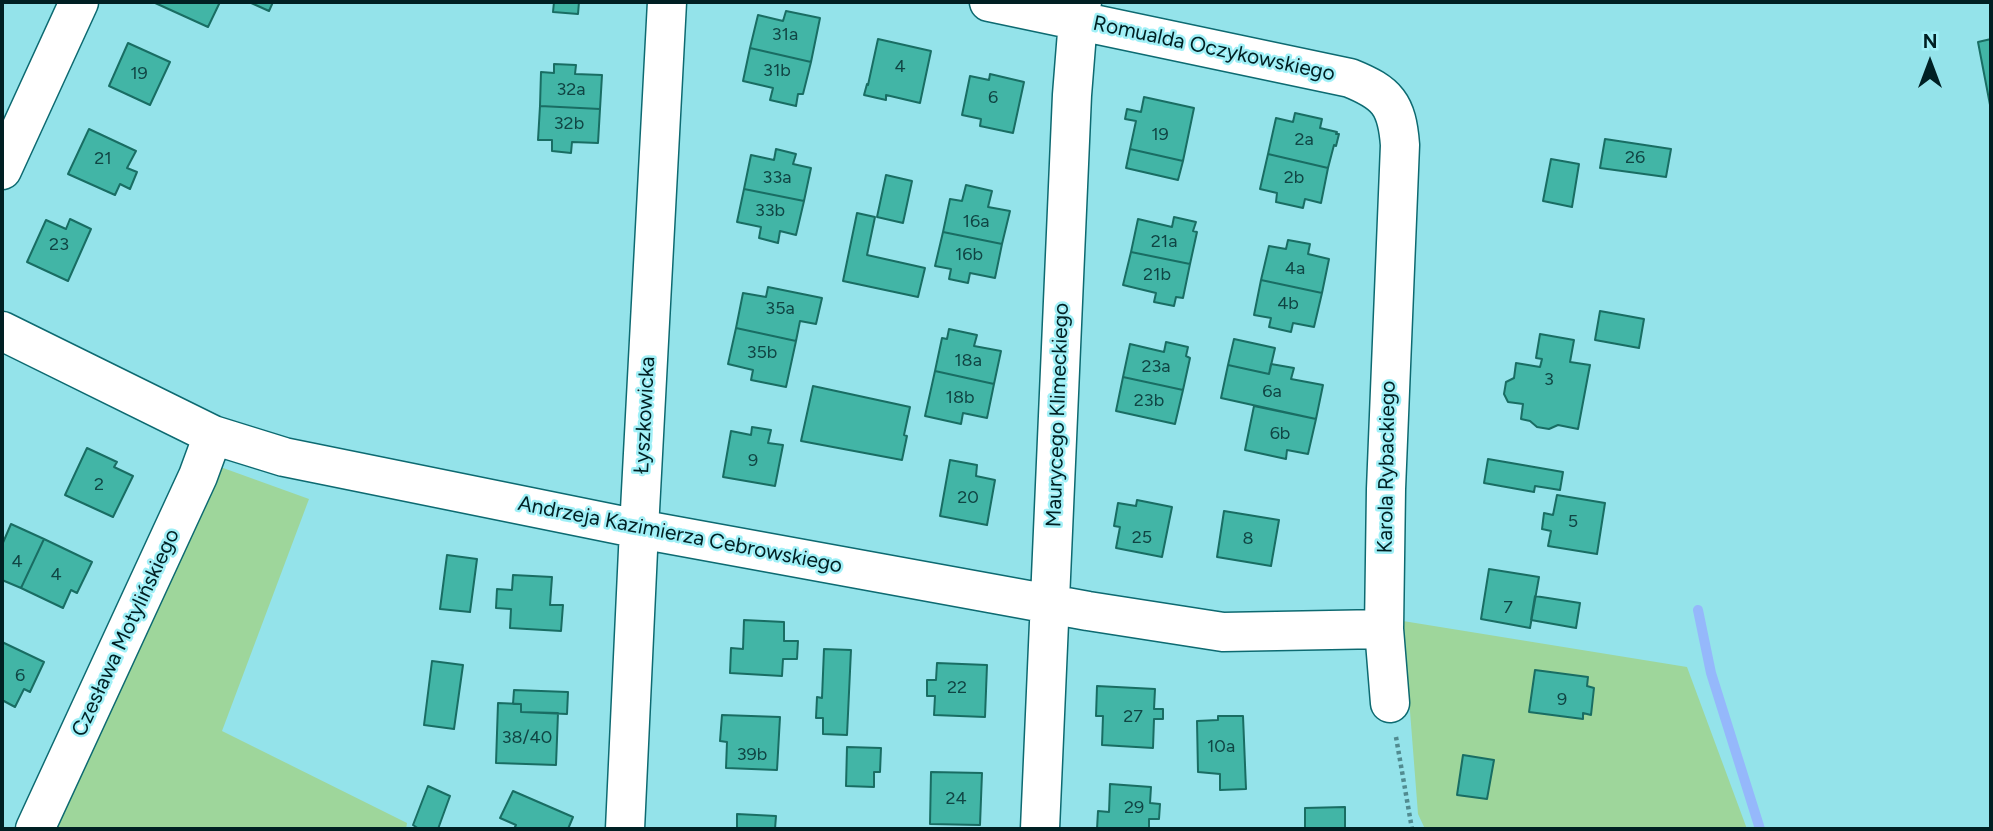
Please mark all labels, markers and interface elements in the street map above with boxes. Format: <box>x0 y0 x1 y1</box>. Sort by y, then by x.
street label: Romualda Oczykowskiego <box>1091 11 1337 87</box>
house number: 31a <box>772 24 798 46</box>
north arrow <box>1895 28 1965 98</box>
text: N <box>1923 30 1937 53</box>
house number: 4 <box>894 56 906 78</box>
house number: 31b <box>763 60 791 82</box>
house number: 19 <box>130 63 148 85</box>
house number: 32a <box>556 79 586 101</box>
house number: 6 <box>988 87 998 109</box>
house number: 32b <box>554 113 584 135</box>
house number: 19 <box>1151 124 1169 146</box>
house number: 2a <box>1294 129 1314 151</box>
house number: 26 <box>1625 147 1645 169</box>
house number: 21 <box>94 148 112 170</box>
house number: 33a <box>763 167 791 189</box>
house number: 2b <box>1284 167 1304 189</box>
house number: 33b <box>755 200 785 222</box>
house number: 16a <box>963 211 989 233</box>
house number: 21a <box>1151 231 1177 253</box>
house number: 23 <box>49 234 69 256</box>
house number: 16b <box>955 244 983 266</box>
house number: 4a <box>1285 258 1305 280</box>
house number: 21b <box>1143 264 1171 286</box>
house number: 4b <box>1277 293 1299 315</box>
house number: 35a <box>765 298 795 320</box>
street label: Maurycego Klimeckiego <box>1041 302 1075 528</box>
house number: 35b <box>747 342 777 364</box>
house number: 18a <box>954 350 982 372</box>
street label: Łyszkowicka <box>629 356 661 474</box>
house number: 23a <box>1141 356 1171 378</box>
house number: 3 <box>1544 369 1554 391</box>
street label: Karola Rybackiego <box>1373 380 1401 554</box>
house number: 6a <box>1262 381 1282 403</box>
house number: 18b <box>945 387 975 409</box>
house number: 23b <box>1134 390 1164 412</box>
house number: 6b <box>1270 423 1290 445</box>
house number: 9 <box>748 450 758 472</box>
house number: 2 <box>94 474 104 496</box>
house number: 20 <box>957 487 979 509</box>
street label: Andrzeja Kazimierza Cebrowskiego <box>516 491 844 579</box>
house number: 5 <box>1568 511 1578 533</box>
street label: Czesława Motylińskiego <box>67 525 185 741</box>
house number: 25 <box>1132 527 1152 549</box>
house number: 8 <box>1242 528 1254 550</box>
house number: 4 <box>11 551 23 573</box>
house number: 4 <box>50 564 62 586</box>
house number: 7 <box>1503 597 1513 619</box>
house number: 6 <box>15 665 25 687</box>
house number: 22 <box>947 677 967 699</box>
house number: 9 <box>1557 689 1567 711</box>
house number: 27 <box>1123 706 1143 728</box>
house number: 38/40 <box>502 727 552 749</box>
house number: 10a <box>1207 736 1235 758</box>
house number: 39b <box>737 744 767 766</box>
house number: 24 <box>945 788 967 810</box>
house number: 29 <box>1124 797 1144 819</box>

